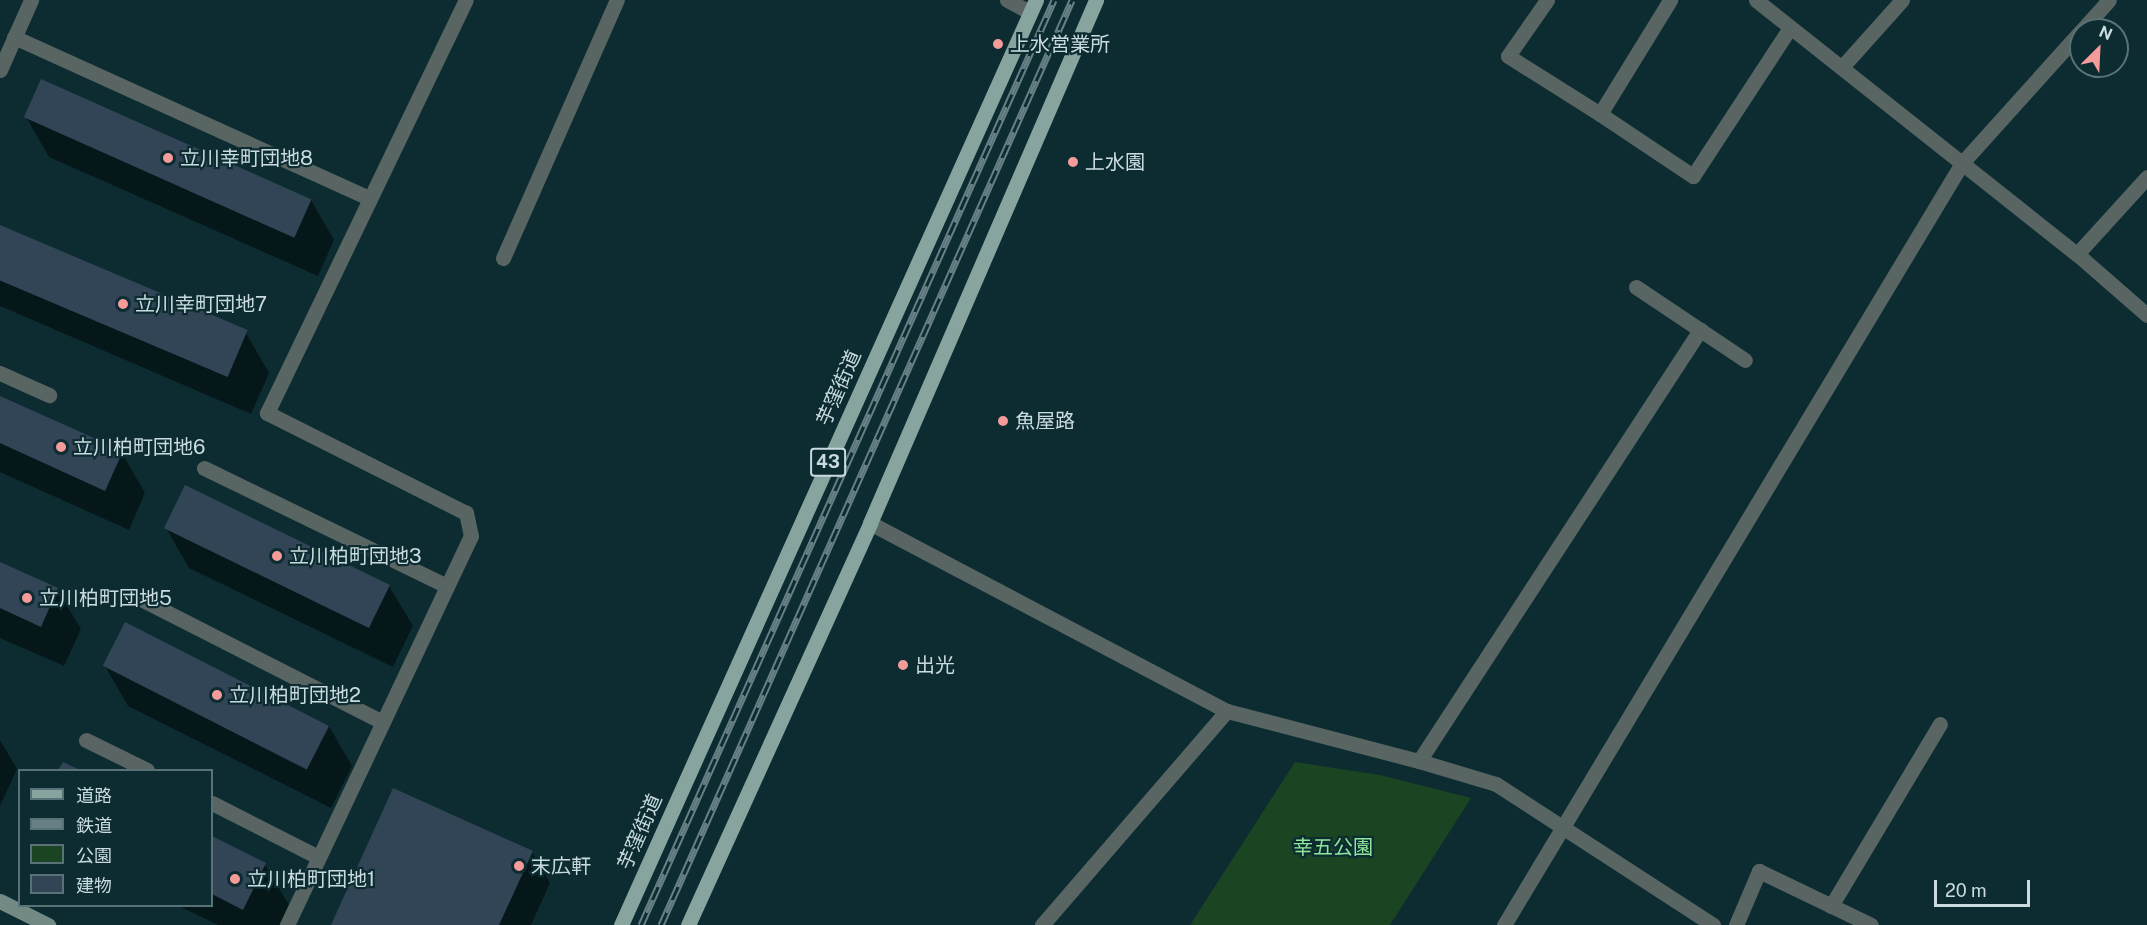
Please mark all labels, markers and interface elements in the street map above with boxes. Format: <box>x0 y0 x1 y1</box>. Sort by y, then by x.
north arrow <box>2069 18 2129 78</box>
text: N <box>2096 22 2115 44</box>
place label: 上水営業所 <box>1010 32 1110 56</box>
marker: 上水営業所 <box>991 37 1005 51</box>
place label: 立川幸町団地8 <box>180 146 313 170</box>
place label: 上水園 <box>1085 150 1145 174</box>
marker: 立川幸町団地8 <box>161 151 175 165</box>
marker: 上水園 <box>1066 155 1080 169</box>
place label: 立川幸町団地7 <box>135 292 267 316</box>
marker: 立川幸町団地7 <box>116 297 130 311</box>
street label: 芋窪街道 <box>812 347 866 429</box>
place label: 魚屋路 <box>1015 409 1075 433</box>
marker: 魚屋路 <box>996 414 1010 428</box>
place label: 立川柏町団地6 <box>73 435 205 459</box>
marker: 立川柏町団地6 <box>54 440 68 454</box>
road number: 43 <box>810 447 846 477</box>
place label: 立川柏町団地3 <box>289 544 422 568</box>
marker: 立川柏町団地3 <box>270 549 284 563</box>
place label: 立川柏町団地5 <box>39 586 172 610</box>
marker: 立川柏町団地5 <box>20 591 34 605</box>
place label: 出光 <box>915 653 955 677</box>
marker: 出光 <box>896 658 910 672</box>
place label: 立川柏町団地2 <box>229 683 361 707</box>
marker: 立川柏町団地2 <box>210 688 224 702</box>
legend <box>18 769 213 907</box>
text: 道路 <box>76 785 112 806</box>
street label: 芋窪街道 <box>613 791 667 873</box>
text: 鉄道 <box>76 815 112 836</box>
park label: 幸五公園 <box>1293 835 1373 859</box>
text: 公園 <box>76 845 112 866</box>
place label: 末広軒 <box>531 854 591 878</box>
marker: 末広軒 <box>512 859 526 873</box>
place label: 立川柏町団地1 <box>247 867 375 891</box>
scale bar <box>1937 868 2033 906</box>
marker: 立川柏町団地1 <box>228 872 242 886</box>
text: 建物 <box>76 875 112 896</box>
text: 20 m <box>1945 880 1987 901</box>

